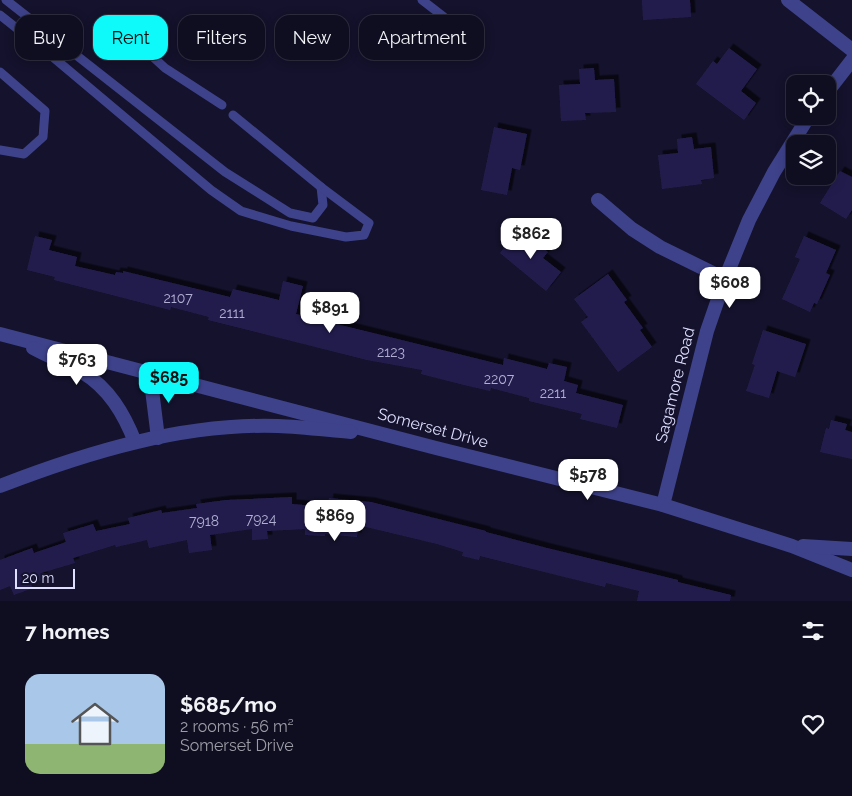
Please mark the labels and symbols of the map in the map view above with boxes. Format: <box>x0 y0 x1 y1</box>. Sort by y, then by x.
pin: $862 <box>501 218 561 260</box>
pin: $608 <box>700 266 760 309</box>
house number: 2107 <box>163 290 193 306</box>
pin: $891 <box>300 292 360 334</box>
house number: 2111 <box>219 305 245 321</box>
street label: Sagamore Road <box>651 325 699 445</box>
pin: $763 <box>47 344 107 386</box>
house number: 2123 <box>377 344 405 360</box>
pin: $685 <box>139 362 199 404</box>
house number: 2207 <box>484 371 515 387</box>
house number: 2211 <box>540 385 566 401</box>
street label: Somerset Drive <box>376 404 490 452</box>
pin: $578 <box>558 458 618 501</box>
pin: $869 <box>305 500 365 542</box>
house number: 7924 <box>246 511 277 527</box>
house number: 7918 <box>189 513 219 529</box>
scale bar <box>15 566 75 589</box>

